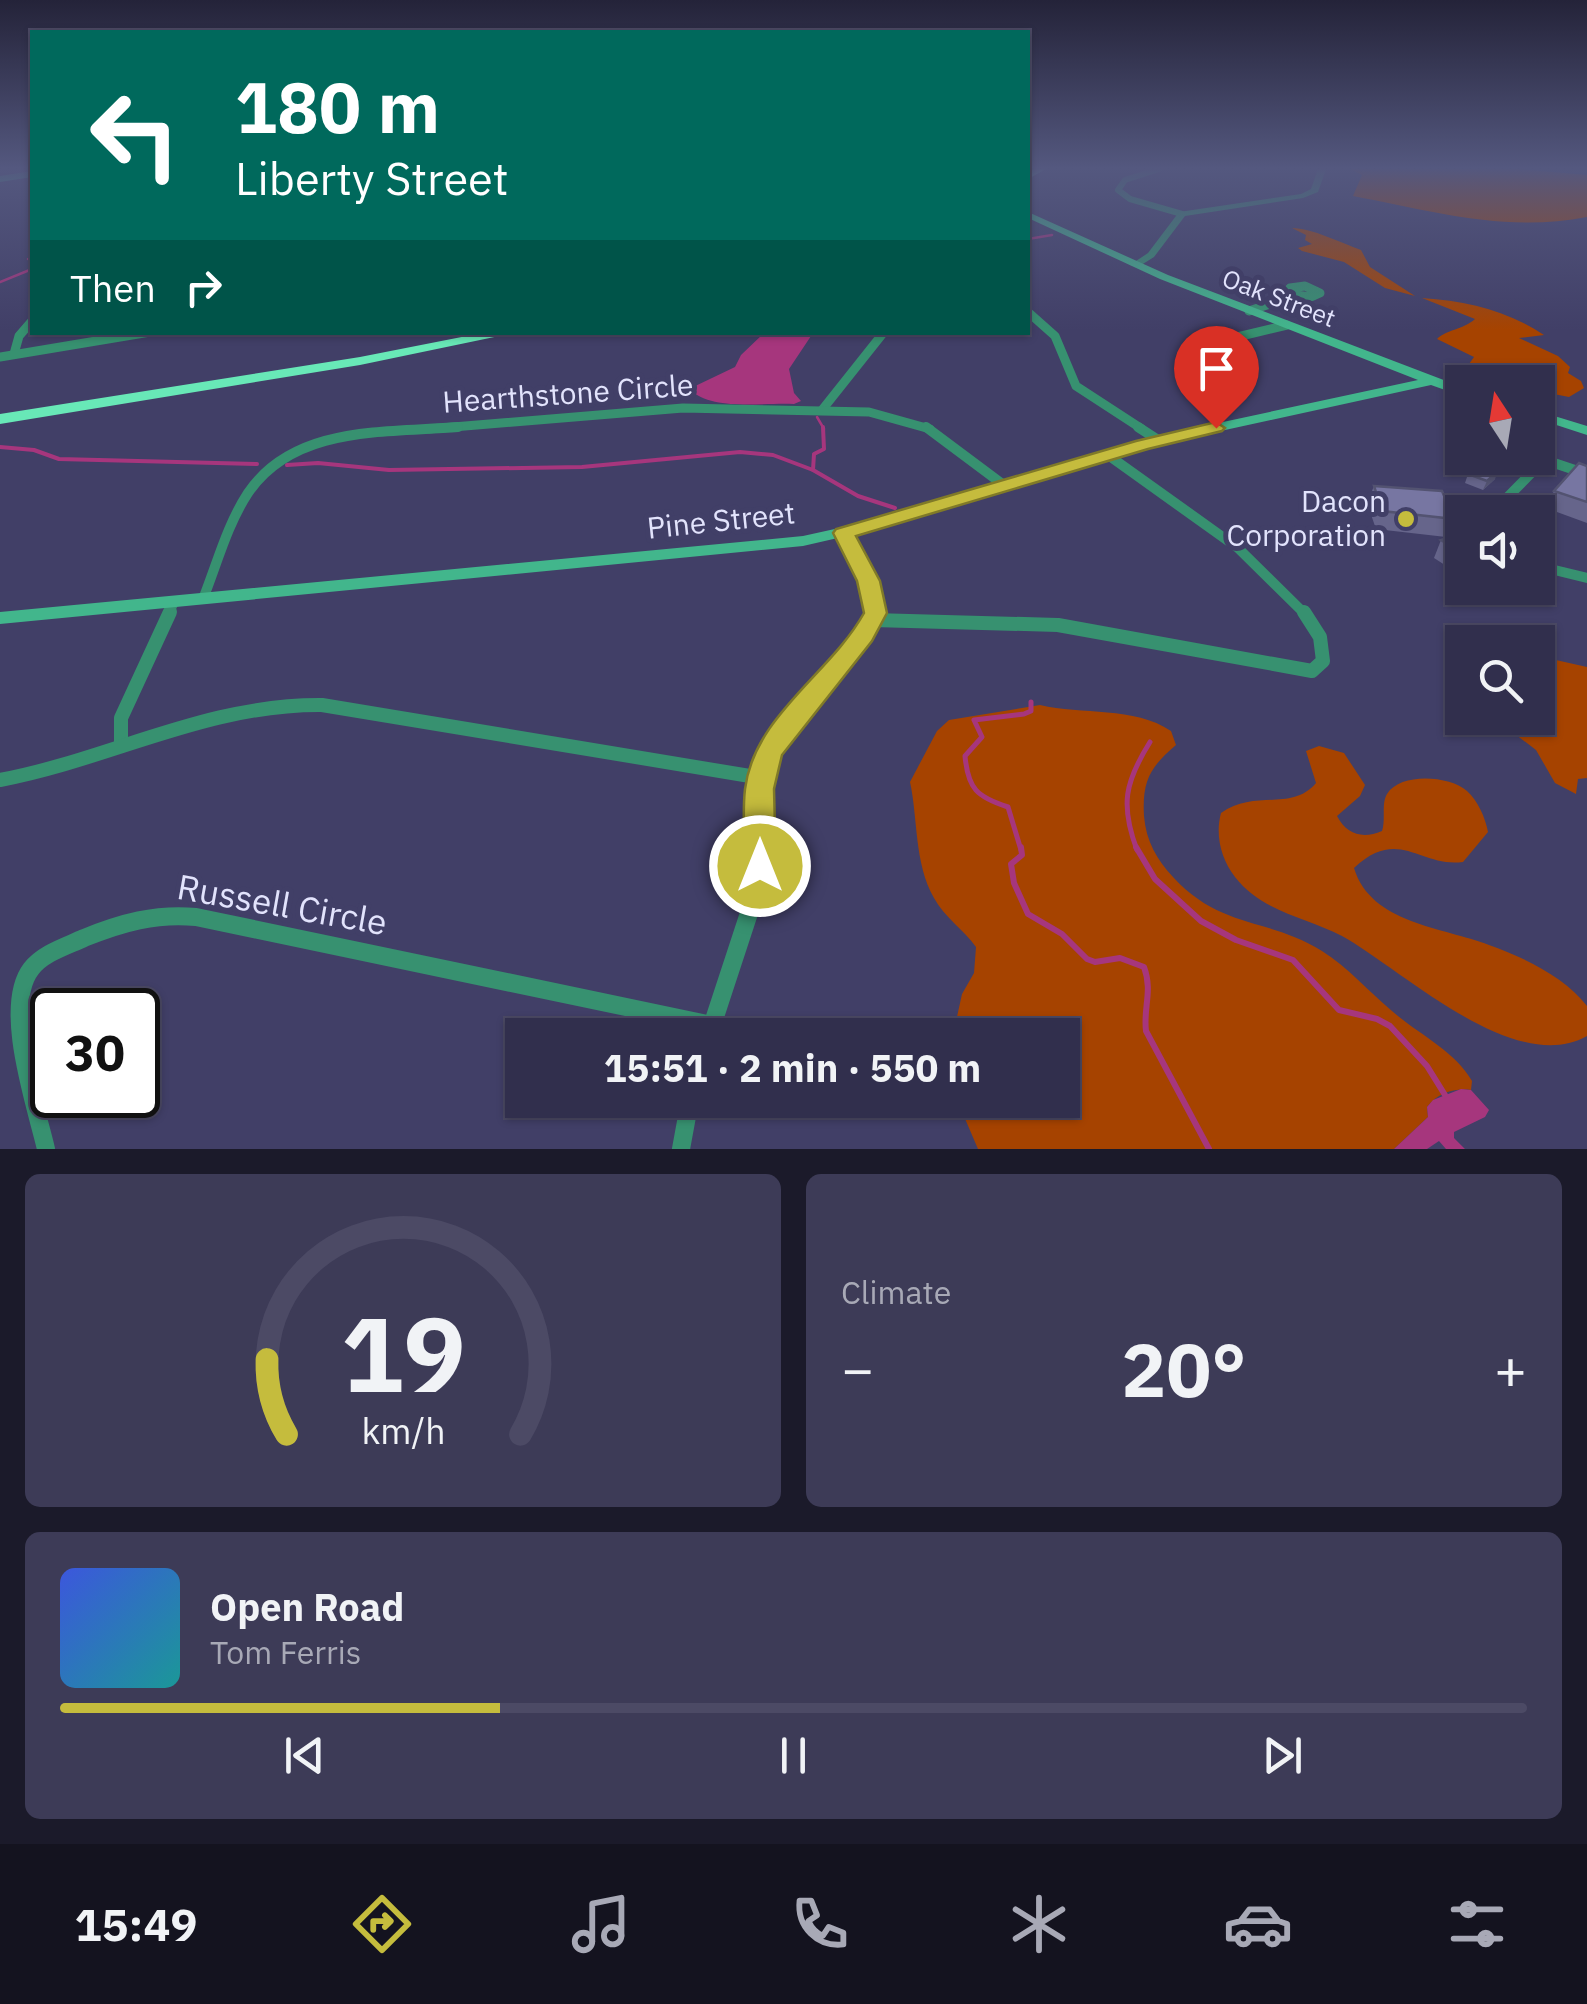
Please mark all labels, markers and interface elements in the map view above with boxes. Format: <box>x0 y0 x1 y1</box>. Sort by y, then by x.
text: 180 m <box>235 61 440 152</box>
icon: left <box>70 70 200 200</box>
text: Liberty Street <box>235 149 509 207</box>
icon: right <box>176 260 231 315</box>
street label: Oak Street <box>1218 261 1341 334</box>
text: Then <box>70 263 156 312</box>
pin <box>1174 326 1259 429</box>
icon: arrive <box>1189 341 1244 396</box>
street label: Hearthstone Circle <box>441 364 695 421</box>
north arrow <box>1445 365 1555 475</box>
map controls <box>1445 365 1555 735</box>
place label: Dacon Corporation <box>1227 481 1386 554</box>
street label: Pine Street <box>645 492 797 547</box>
button: sound <box>1445 495 1555 605</box>
marker: Dacon Corporation <box>1395 508 1417 530</box>
button: search <box>1445 625 1555 735</box>
position arrow <box>708 814 812 918</box>
street label: Russell Circle <box>174 863 391 945</box>
speed limit sign: 30 <box>30 988 160 1118</box>
text: 15:51 · 2 min · 550 m <box>604 1043 981 1092</box>
text: Climate <box>841 1271 951 1313</box>
text: 19 <box>341 1285 465 1421</box>
text: 20° <box>1121 1320 1247 1418</box>
text: − <box>841 1333 874 1404</box>
text: + <box>1494 1333 1527 1404</box>
text: km/h <box>361 1407 445 1454</box>
text: Open Road <box>210 1582 404 1631</box>
text: Tom Ferris <box>210 1631 361 1673</box>
icon: previous <box>277 1728 332 1783</box>
icon: pause <box>766 1728 821 1783</box>
icon: next <box>1255 1728 1310 1783</box>
icon: directions <box>347 1889 417 1959</box>
icon: music <box>566 1889 636 1959</box>
icon: phone <box>785 1889 855 1959</box>
icon: climate <box>1004 1889 1074 1959</box>
icon: car <box>1223 1889 1293 1959</box>
icon: filters <box>1442 1889 1512 1959</box>
text: 15:49 <box>75 1895 197 1953</box>

